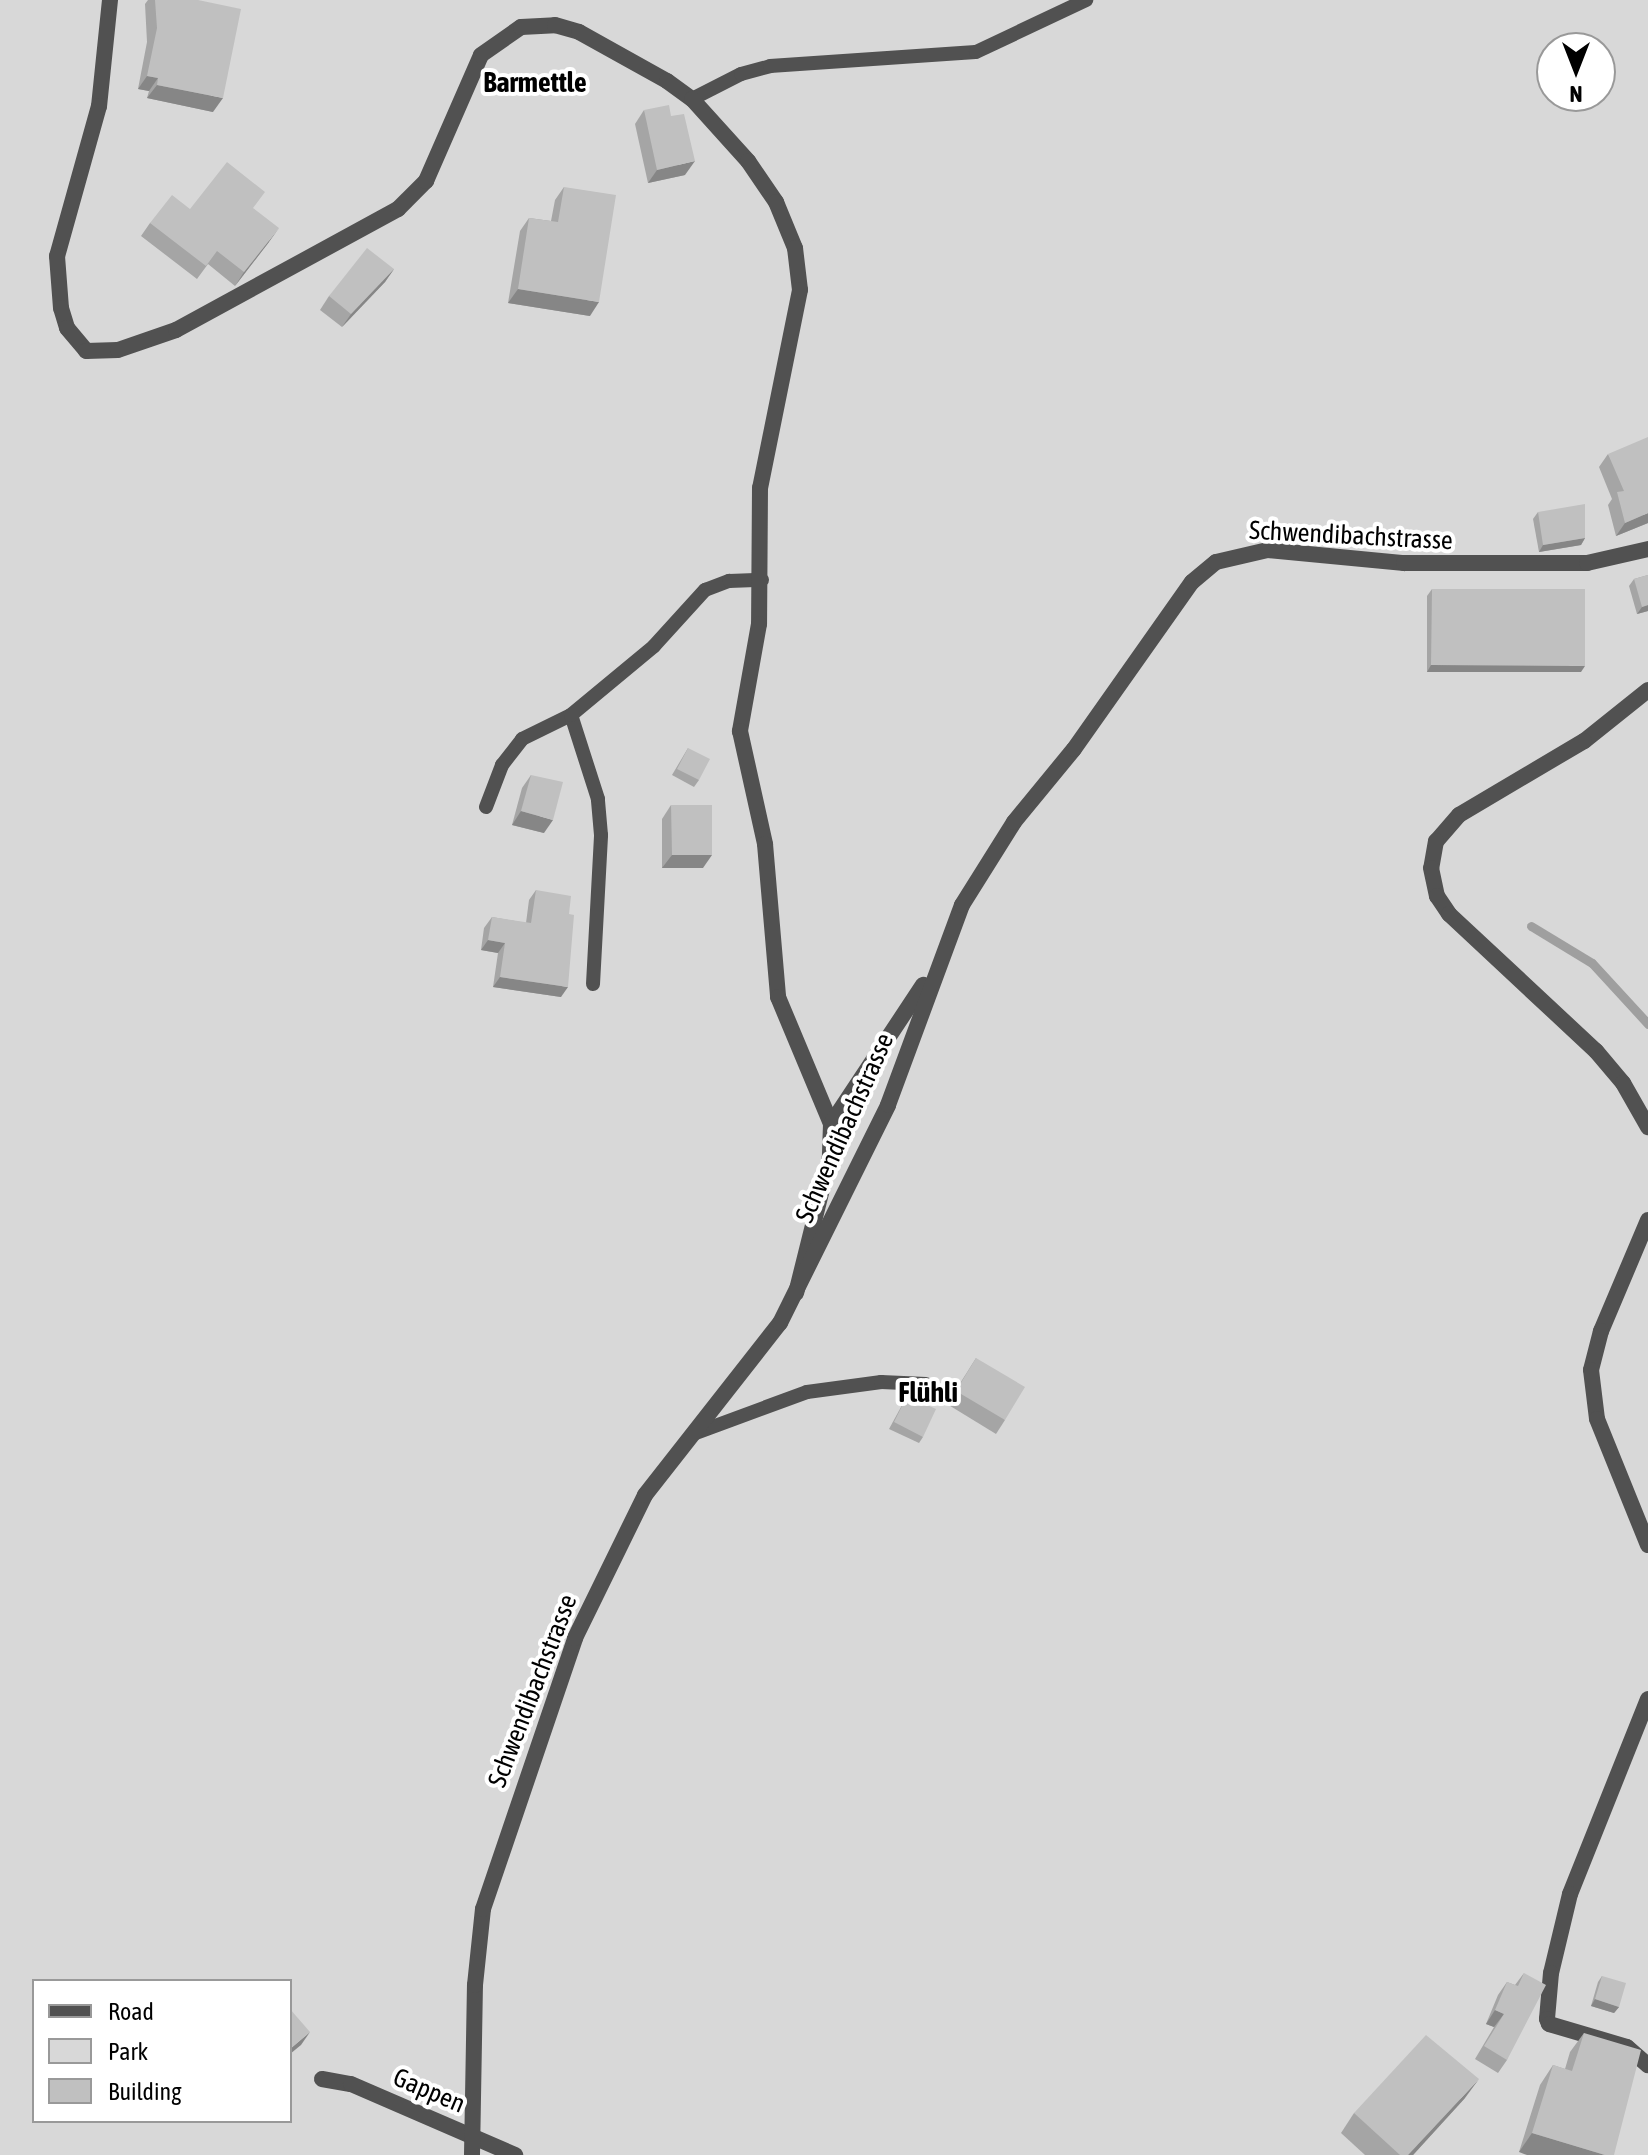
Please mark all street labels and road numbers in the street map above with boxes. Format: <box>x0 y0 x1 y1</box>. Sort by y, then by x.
street label: Schwendibachstrasse <box>1248 515 1454 557</box>
street label: Schwendibachstrasse <box>789 1029 901 1227</box>
street label: Schwendibachstrasse <box>482 1590 584 1792</box>
street label: Gappen <box>388 2062 470 2120</box>

